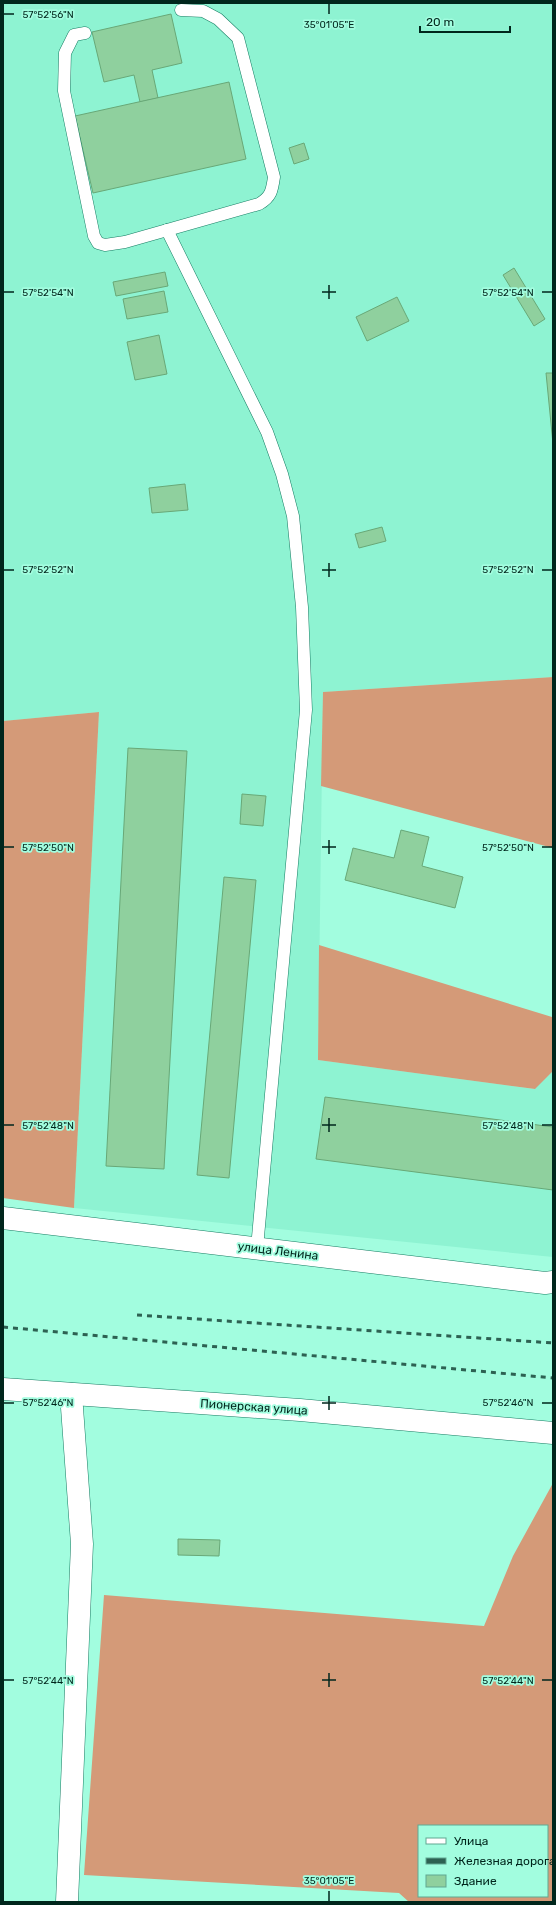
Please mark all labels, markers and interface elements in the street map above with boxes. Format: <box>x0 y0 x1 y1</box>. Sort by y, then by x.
scale bar <box>420 8 510 34</box>
text: 57°52'56"N <box>22 9 74 21</box>
text: 20 m <box>426 15 454 29</box>
text: 35°01'05"E <box>304 19 354 31</box>
text: 57°52'54"N <box>22 287 74 299</box>
text: 57°52'54"N <box>482 287 534 299</box>
text: 57°52'52"N <box>22 564 74 576</box>
text: 57°52'52"N <box>482 564 534 576</box>
text: 57°52'50"N <box>22 842 74 854</box>
text: 57°52'50"N <box>482 842 534 854</box>
text: 57°52'48"N <box>22 1120 74 1132</box>
text: 57°52'48"N <box>482 1120 534 1132</box>
street label: улица Ленина <box>237 1239 319 1263</box>
street label: Пионерская улица <box>200 1396 308 1418</box>
text: 57°52'46"N <box>23 1397 74 1409</box>
text: 57°52'46"N <box>483 1397 534 1409</box>
text: 57°52'44"N <box>22 1675 74 1687</box>
text: 57°52'44"N <box>482 1675 534 1687</box>
legend <box>418 1825 548 1897</box>
text: Улица <box>454 1834 488 1848</box>
text: Железная дорога <box>454 1854 556 1868</box>
text: Здание <box>454 1874 497 1888</box>
text: 35°01'05"E <box>304 1875 354 1887</box>

